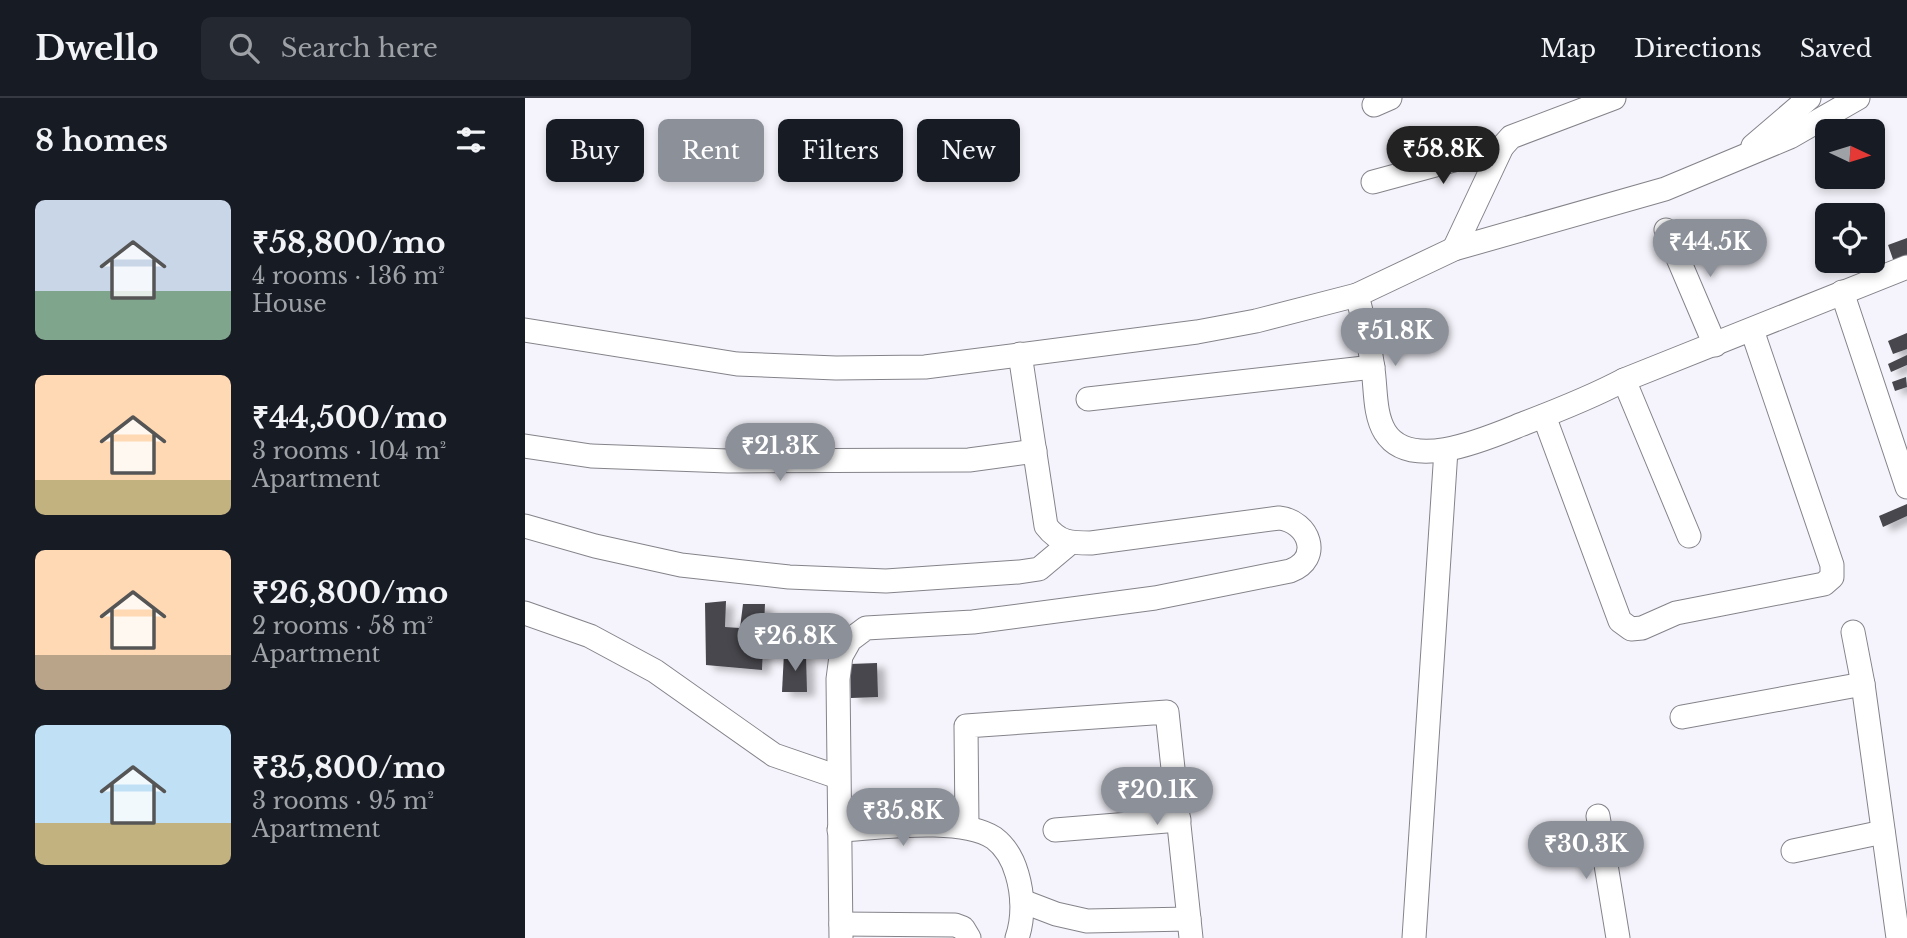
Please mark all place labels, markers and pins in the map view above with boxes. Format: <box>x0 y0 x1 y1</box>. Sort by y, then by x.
pin: ₹58.8K <box>1386 126 1500 186</box>
pin: ₹44.5K <box>1653 220 1767 279</box>
pin: ₹51.8K <box>1338 308 1452 368</box>
pin: ₹21.3K <box>723 424 837 483</box>
pin: ₹26.8K <box>738 614 852 673</box>
pin: ₹20.1K <box>1100 768 1214 827</box>
pin: ₹35.8K <box>846 788 960 848</box>
pin: ₹30.3K <box>1529 822 1643 881</box>

